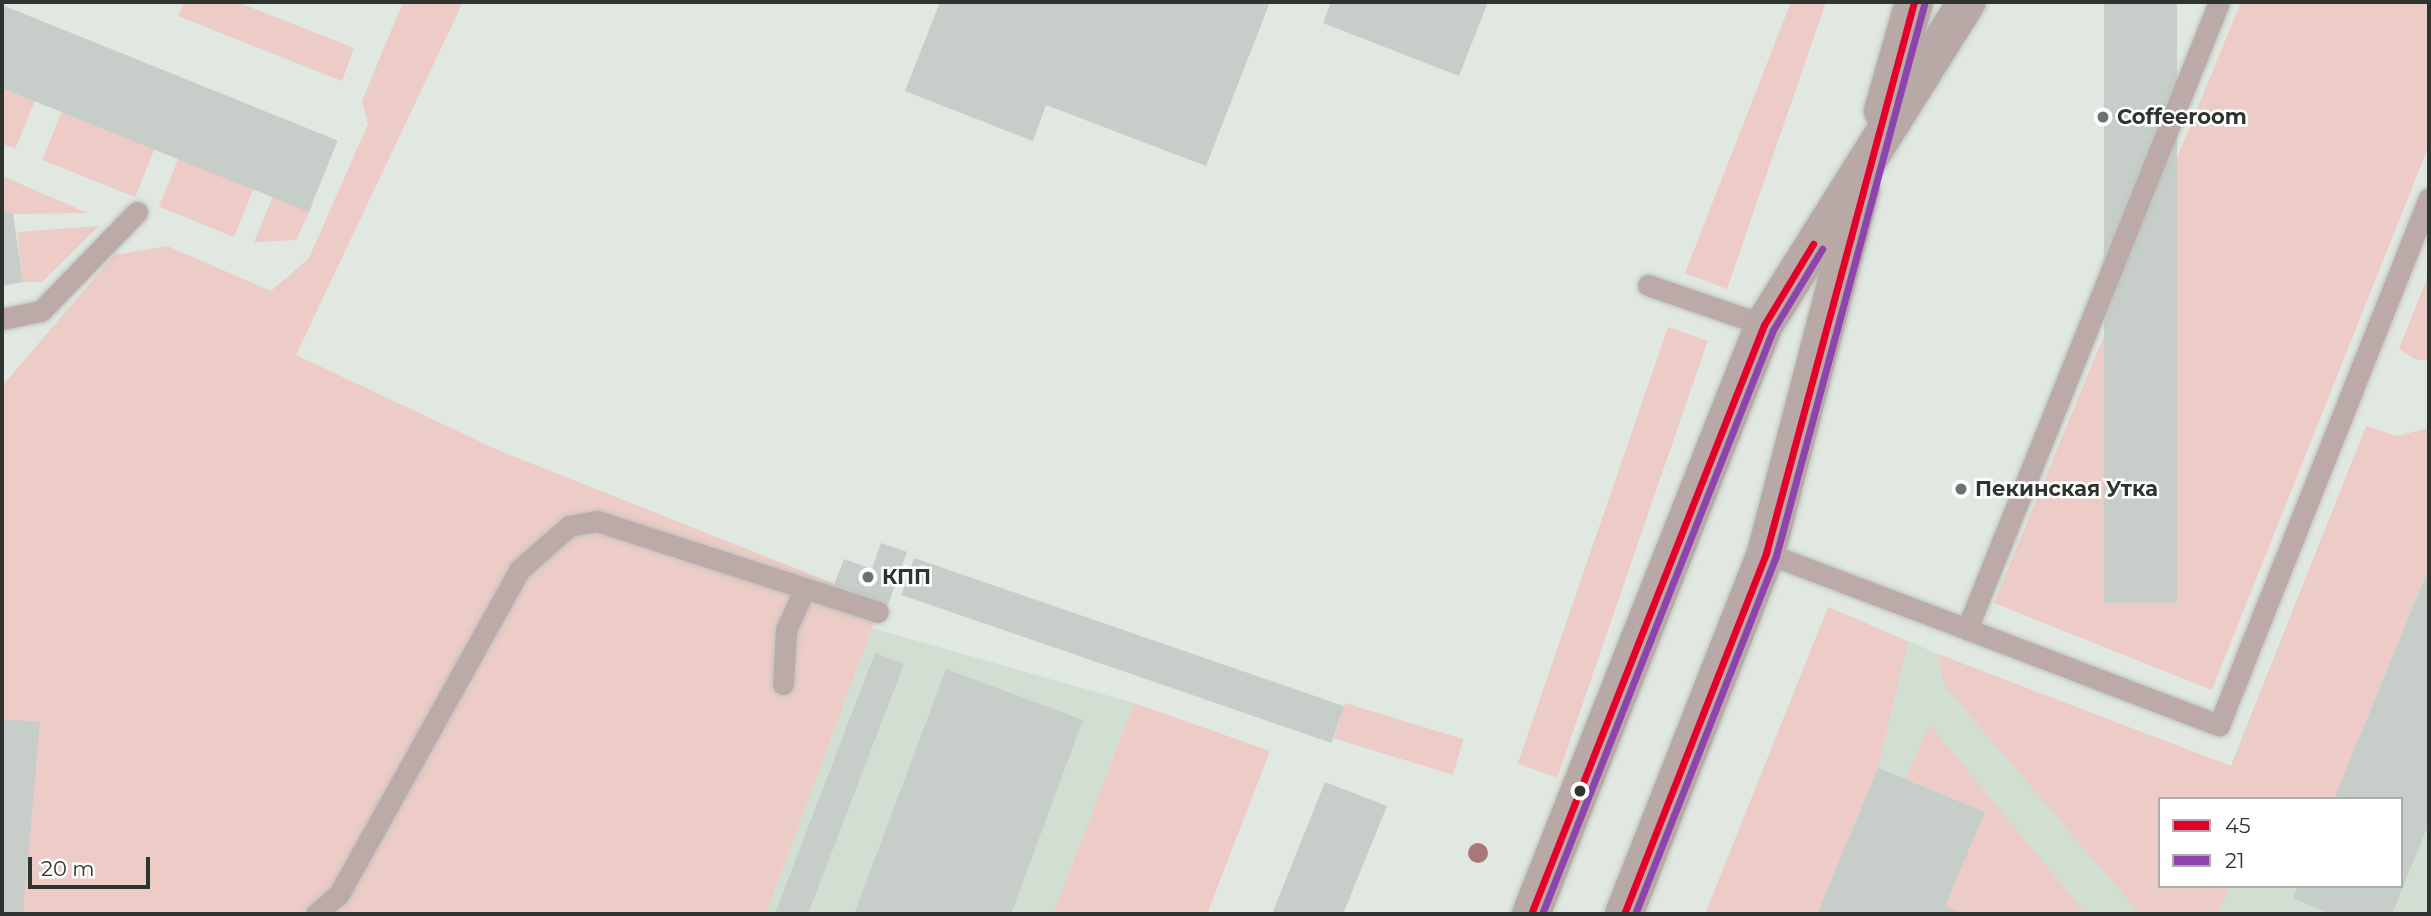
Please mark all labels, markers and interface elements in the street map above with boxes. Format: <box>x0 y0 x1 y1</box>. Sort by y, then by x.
place label: Coffeeroom <box>2117 104 2247 130</box>
marker: Coffeeroom <box>2095 109 2111 125</box>
place label: Пекинская Утка <box>1975 476 2158 502</box>
marker: Пекинская Утка <box>1953 481 1969 497</box>
place label: КПП <box>882 564 931 590</box>
marker: КПП <box>860 569 876 585</box>
unlabelled marker <box>1573 784 1587 798</box>
legend <box>2158 797 2403 888</box>
text: 45 <box>2225 813 2251 838</box>
scale bar <box>32 842 154 886</box>
text: 21 <box>2225 848 2245 873</box>
text: 20 m <box>41 856 95 881</box>

